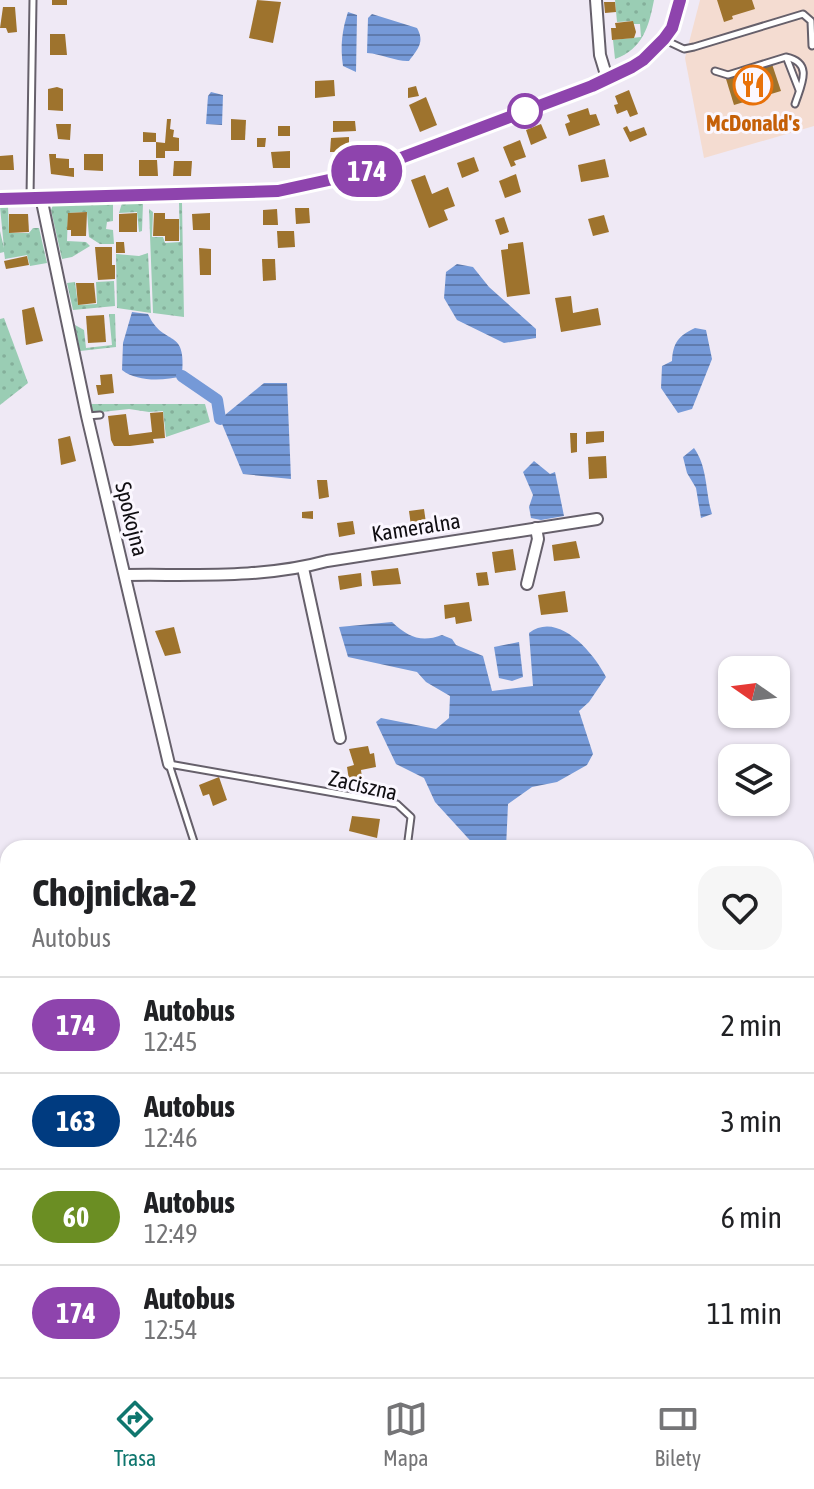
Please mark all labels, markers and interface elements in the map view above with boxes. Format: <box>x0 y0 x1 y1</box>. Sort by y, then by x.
restaurant icon: McDonald's <box>732 64 774 106</box>
unlabelled marker <box>508 94 542 128</box>
place label: McDonald's <box>706 110 800 136</box>
line badge: 174 <box>321 145 413 197</box>
text: 174 <box>347 155 387 187</box>
street label: Spokojna <box>110 479 154 559</box>
street label: Kameralna <box>370 507 462 547</box>
north arrow <box>718 656 790 728</box>
map controls <box>718 656 790 816</box>
button: layers <box>718 744 790 816</box>
street label: Zaciszna <box>326 764 400 806</box>
button: heart <box>698 866 782 950</box>
text: Chojnicka-2 <box>32 871 197 914</box>
text: Autobus <box>32 923 111 953</box>
text: Autobus <box>144 993 235 1027</box>
text: 2 min <box>721 1008 782 1042</box>
text: 174 <box>56 1009 96 1041</box>
text: 12:45 <box>144 1027 198 1057</box>
text: Autobus <box>144 1089 235 1123</box>
text: 3 min <box>721 1104 782 1138</box>
text: 163 <box>56 1105 96 1137</box>
text: 12:46 <box>144 1123 198 1153</box>
text: Autobus <box>144 1185 235 1219</box>
text: 6 min <box>721 1200 782 1234</box>
text: 60 <box>63 1201 89 1233</box>
text: 12:49 <box>144 1219 198 1249</box>
text: Autobus <box>144 1281 235 1315</box>
text: 11 min <box>707 1296 782 1330</box>
text: 174 <box>56 1297 96 1329</box>
text: 12:54 <box>144 1315 198 1345</box>
tab: Trasa <box>113 1397 157 1471</box>
tab: Mapa <box>383 1397 429 1471</box>
tab: Bilety <box>655 1397 701 1471</box>

